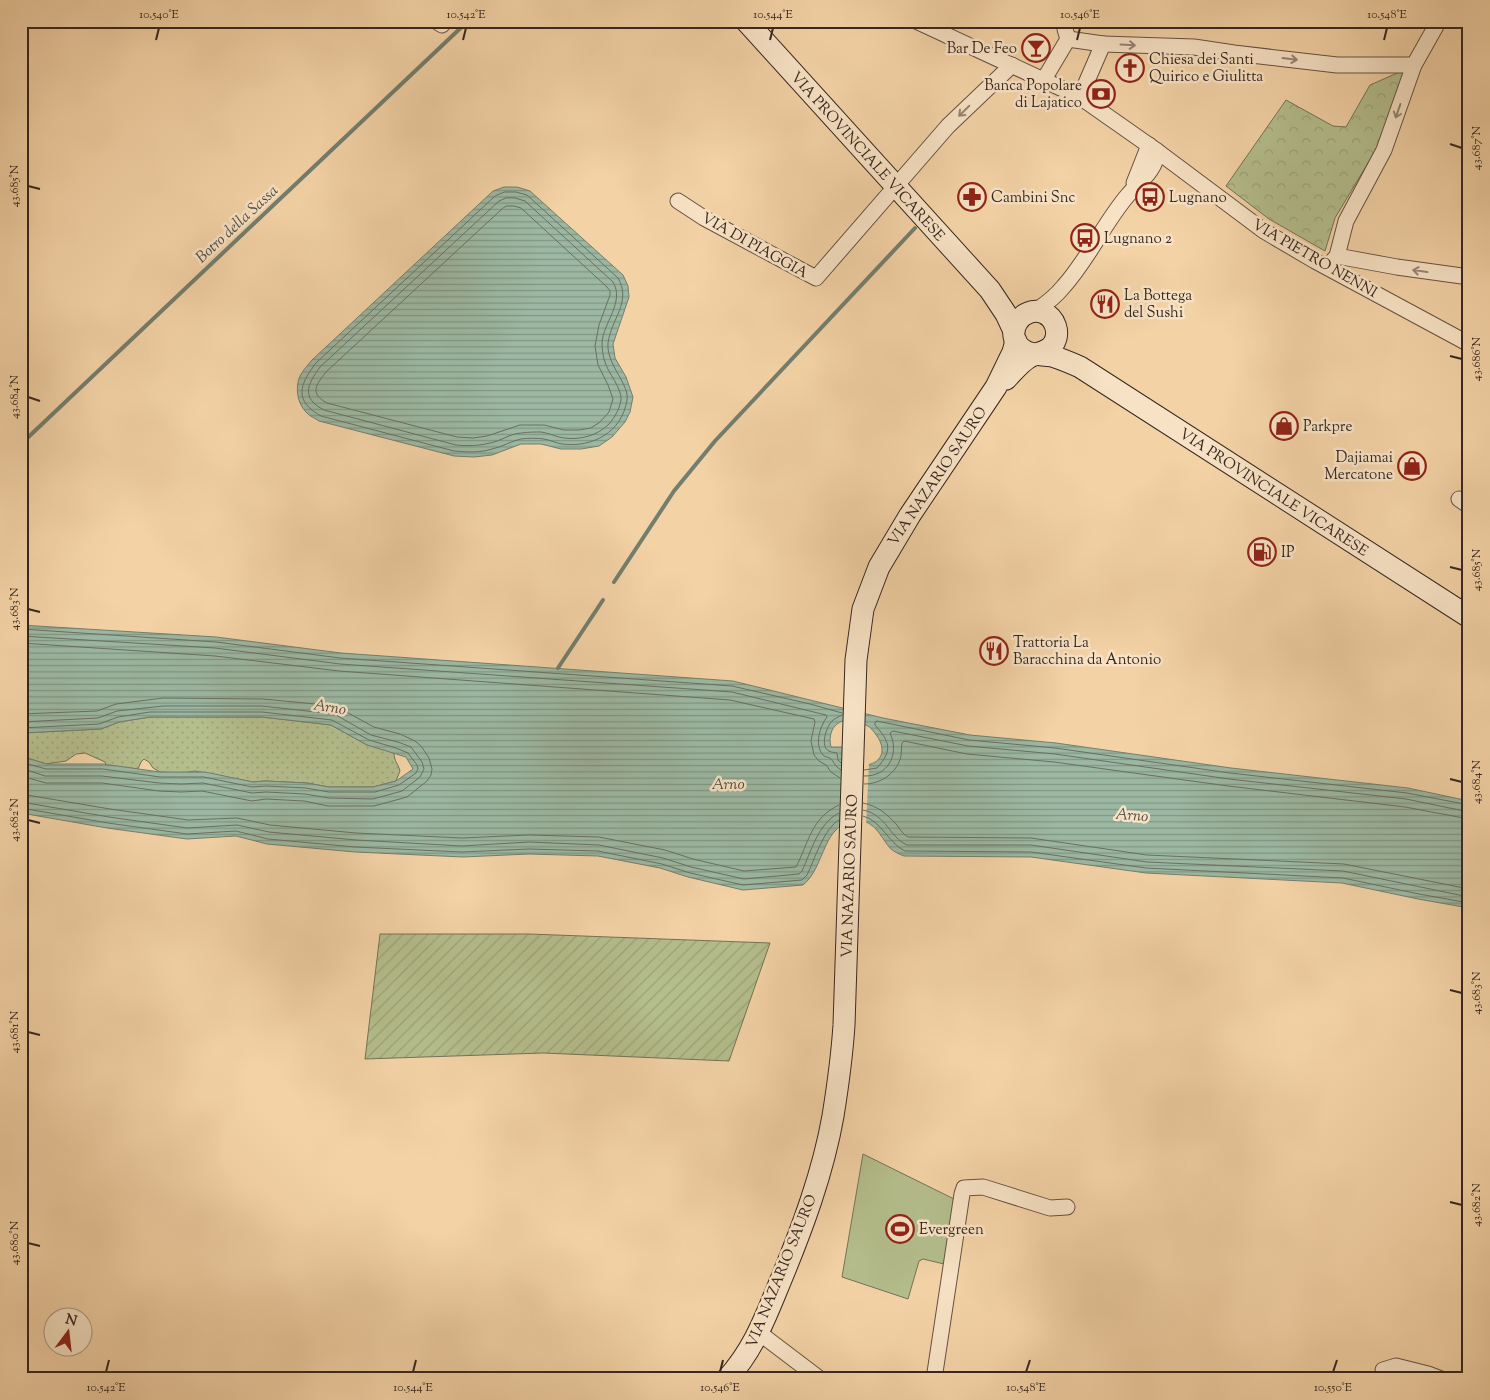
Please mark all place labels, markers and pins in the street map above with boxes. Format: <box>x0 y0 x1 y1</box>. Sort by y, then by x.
bar icon: Bar De Feo <box>1021 33 1051 63</box>
place label: Bar De Feo <box>947 39 1017 60</box>
place label: Chiesa dei Santi Quirico e Giulitta <box>1149 50 1263 88</box>
church icon: Chiesa dei Santi Quirico e Giulitta <box>1115 53 1145 83</box>
place label: Banca Popolare di Lajatico <box>984 76 1082 114</box>
bank icon: Banca Popolare di Lajatico <box>1086 79 1116 109</box>
pharmacy icon: Cambini Snc <box>957 182 987 212</box>
bus stop icon: Lugnano <box>1135 182 1165 212</box>
place label: Cambini Snc <box>991 188 1075 209</box>
place label: Lugnano <box>1169 188 1227 209</box>
bus stop icon: Lugnano 2 <box>1070 223 1100 253</box>
place label: Lugnano 2 <box>1104 229 1172 250</box>
place label: La Bottega del Sushi <box>1124 286 1192 324</box>
restaurant icon: La Bottega del Sushi <box>1090 289 1120 319</box>
shop icon: Parkpre <box>1269 411 1299 441</box>
place label: Parkpre <box>1303 417 1352 438</box>
place label: Dajiamai Mercatone <box>1324 448 1393 486</box>
shop icon: Dajiamai Mercatone <box>1397 451 1427 481</box>
fuel station icon: IP <box>1247 537 1277 567</box>
place label: IP <box>1281 543 1295 564</box>
place label: Trattoria La Baracchina da Antonio <box>1013 633 1161 671</box>
restaurant icon: Trattoria La Baracchina da Antonio <box>979 636 1009 666</box>
sports icon: Evergreen <box>885 1214 915 1244</box>
place label: Evergreen <box>919 1220 984 1241</box>

